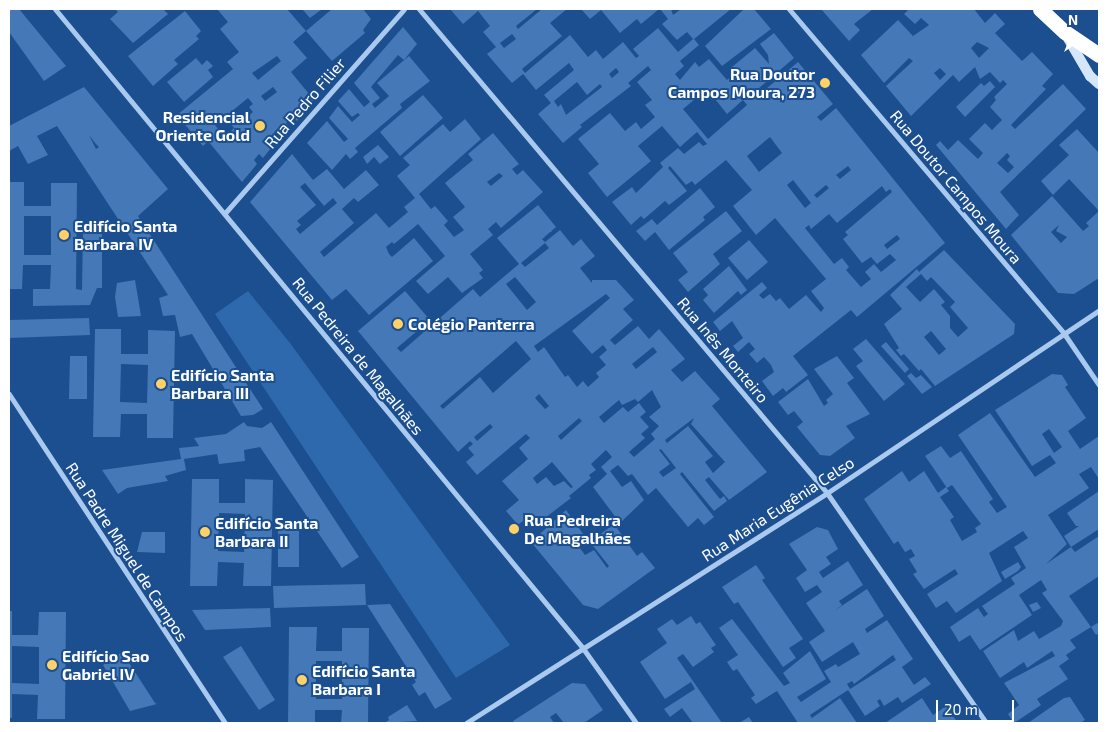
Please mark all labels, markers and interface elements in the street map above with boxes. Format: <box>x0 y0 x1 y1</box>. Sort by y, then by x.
north arrow <box>1048 10 1098 60</box>
text: N <box>1068 11 1078 28</box>
street label: Rua Pedro Filier <box>260 54 350 152</box>
place label: Rua Doutor Campos Moura, 273 <box>668 64 815 102</box>
marker: Rua Doutor Campos Moura, 273 <box>819 77 831 89</box>
street label: Rua Doutor Campos Moura <box>886 106 1026 268</box>
place label: Residencial Oriente Gold <box>155 107 250 145</box>
marker: Residencial Oriente Gold <box>254 120 266 132</box>
place label: Edifício Santa Barbara IV <box>74 216 177 254</box>
marker: Edifício Santa Barbara IV <box>58 229 70 241</box>
street label: Rua Pedreira de Magalhães <box>288 273 428 439</box>
street label: Rua Inês Monteiro <box>673 293 773 407</box>
place label: Colégio Panterra <box>408 314 535 334</box>
marker: Colégio Panterra <box>392 318 404 330</box>
place label: Edifício Santa Barbara III <box>171 365 274 403</box>
marker: Edifício Santa Barbara III <box>155 378 167 390</box>
street label: Rua Maria Eugênia Celso <box>698 453 858 565</box>
street label: Rua Padre Miguel de Campos <box>62 459 192 645</box>
place label: Rua Pedreira De Magalhães <box>524 510 631 548</box>
place label: Edifício Santa Barbara II <box>215 513 318 551</box>
marker: Rua Pedreira De Magalhães <box>508 523 520 535</box>
marker: Edifício Santa Barbara II <box>199 526 211 538</box>
place label: Edifício Sao Gabriel IV <box>62 646 150 684</box>
marker: Edifício Sao Gabriel IV <box>46 659 58 671</box>
place label: Edifício Santa Barbara I <box>312 661 415 699</box>
marker: Edifício Santa Barbara I <box>296 674 308 686</box>
scale bar <box>938 690 1016 722</box>
text: 20 m <box>944 700 978 718</box>

